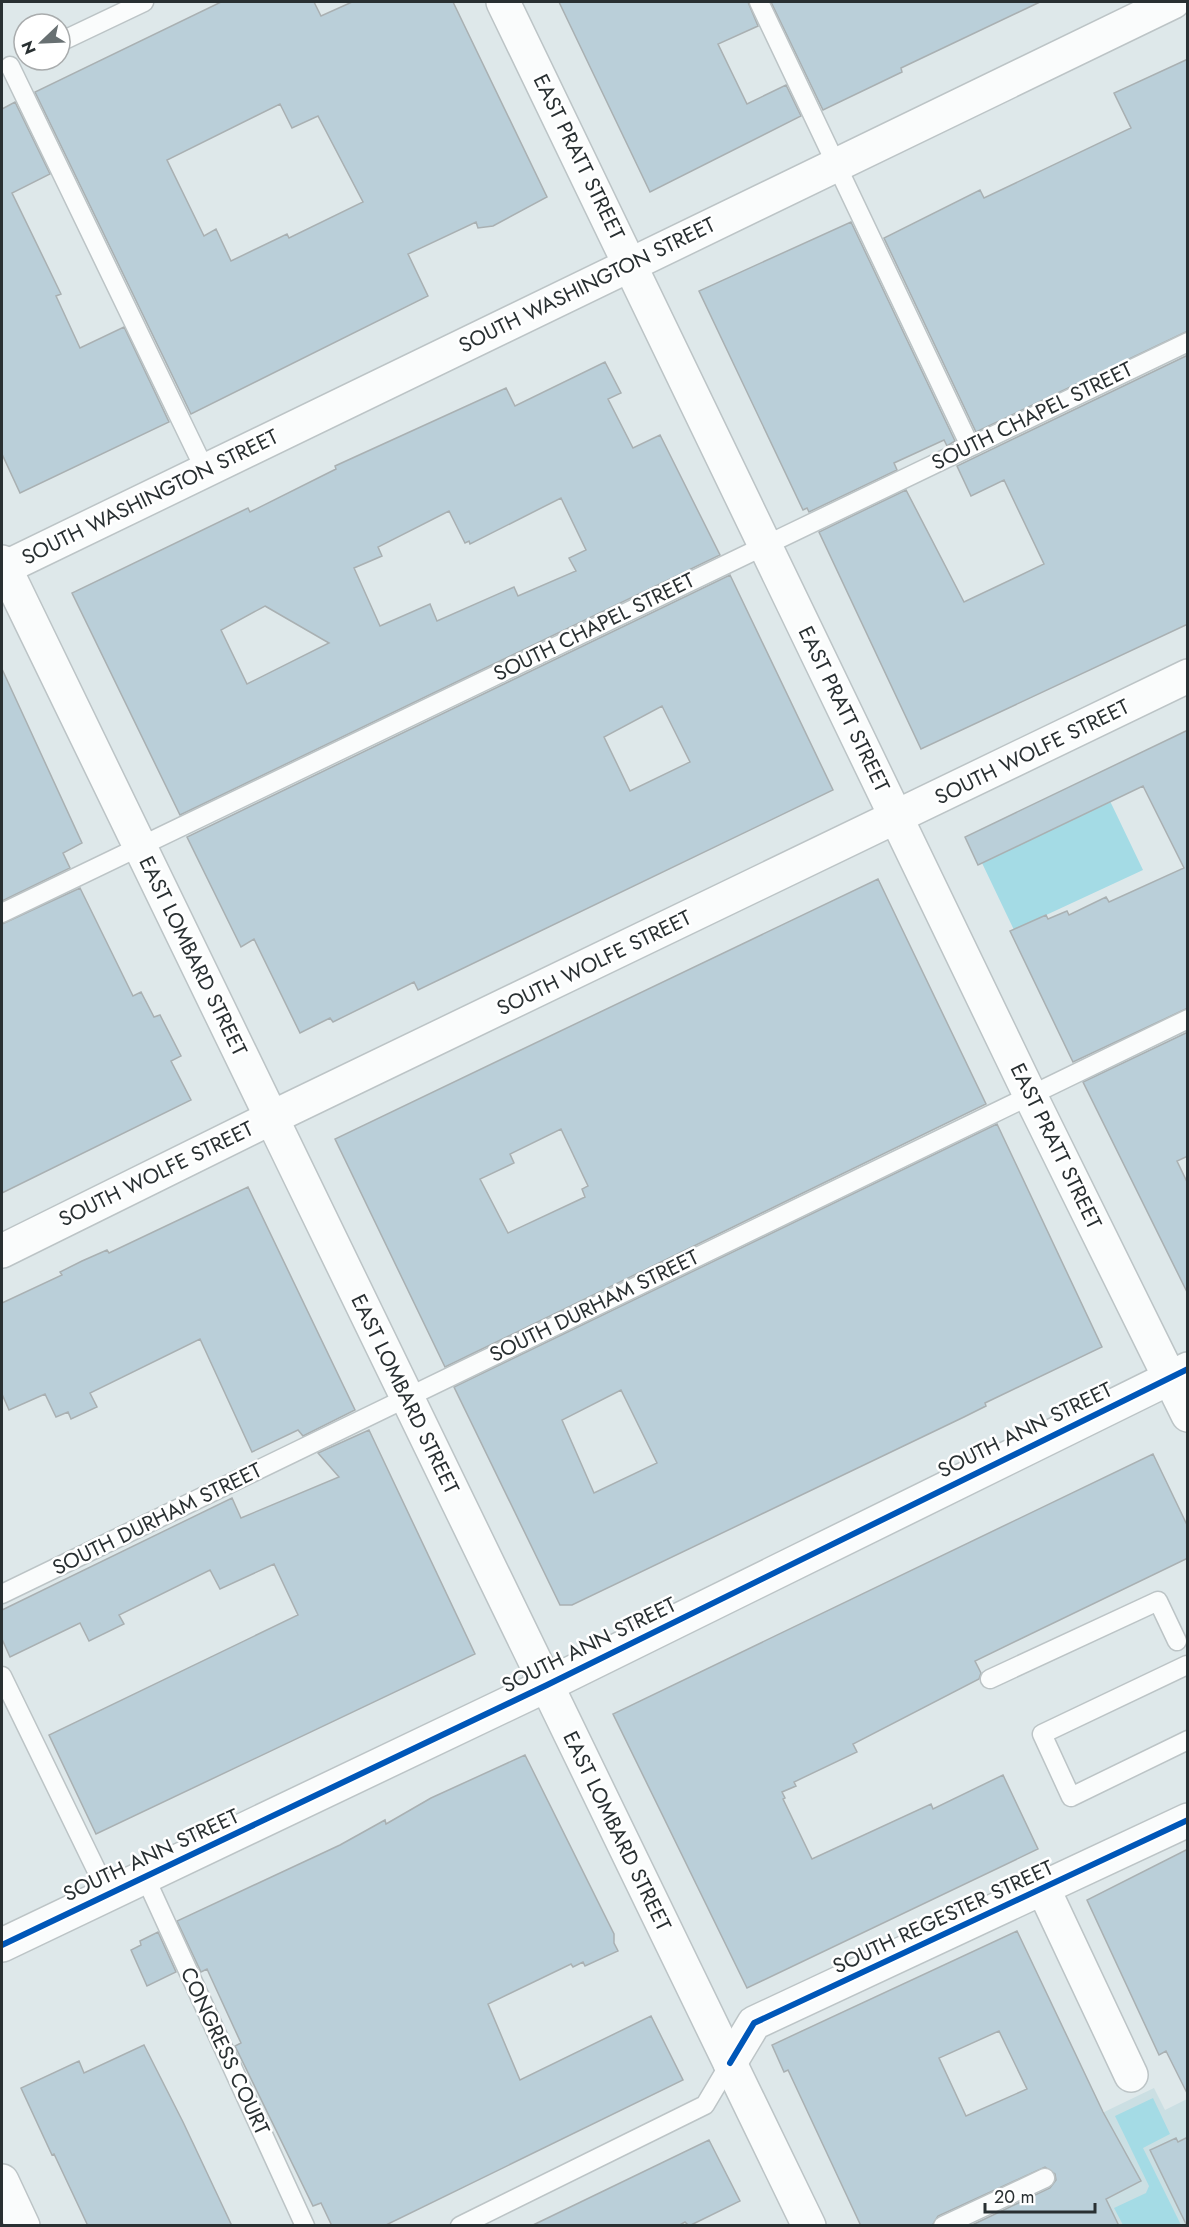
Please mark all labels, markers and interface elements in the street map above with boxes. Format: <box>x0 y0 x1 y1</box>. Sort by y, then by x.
north arrow <box>12 12 72 72</box>
text: N <box>16 37 42 58</box>
street label: EAST PRATT STREET <box>526 69 632 245</box>
street label: SOUTH WASHINGTON STREET <box>454 210 721 360</box>
street label: SOUTH CHAPEL STREET <box>926 354 1138 478</box>
street label: SOUTH WASHINGTON STREET <box>17 422 284 572</box>
street label: SOUTH CHAPEL STREET <box>488 565 700 689</box>
street label: EAST PRATT STREET <box>791 621 897 797</box>
street label: SOUTH WOLFE STREET <box>930 692 1135 812</box>
street label: EAST LOMBARD STREET <box>132 851 255 1061</box>
street label: SOUTH WOLFE STREET <box>492 903 697 1023</box>
street label: EAST PRATT STREET <box>1003 1058 1109 1234</box>
street label: SOUTH WOLFE STREET <box>54 1114 259 1234</box>
street label: SOUTH DURHAM STREET <box>484 1242 704 1370</box>
street label: EAST LOMBARD STREET <box>344 1289 467 1499</box>
street label: SOUTH ANN STREET <box>933 1375 1118 1485</box>
street label: SOUTH DURHAM STREET <box>47 1455 267 1583</box>
street label: SOUTH ANN STREET <box>497 1590 682 1700</box>
street label: EAST LOMBARD STREET <box>556 1726 679 1936</box>
street label: SOUTH ANN STREET <box>58 1801 244 1909</box>
street label: SOUTH REGESTER STREET <box>828 1853 1058 1981</box>
street label: CONGRESS COURT <box>173 1962 277 2140</box>
scale bar <box>985 2176 1094 2214</box>
text: 20 m <box>994 2184 1034 2210</box>

